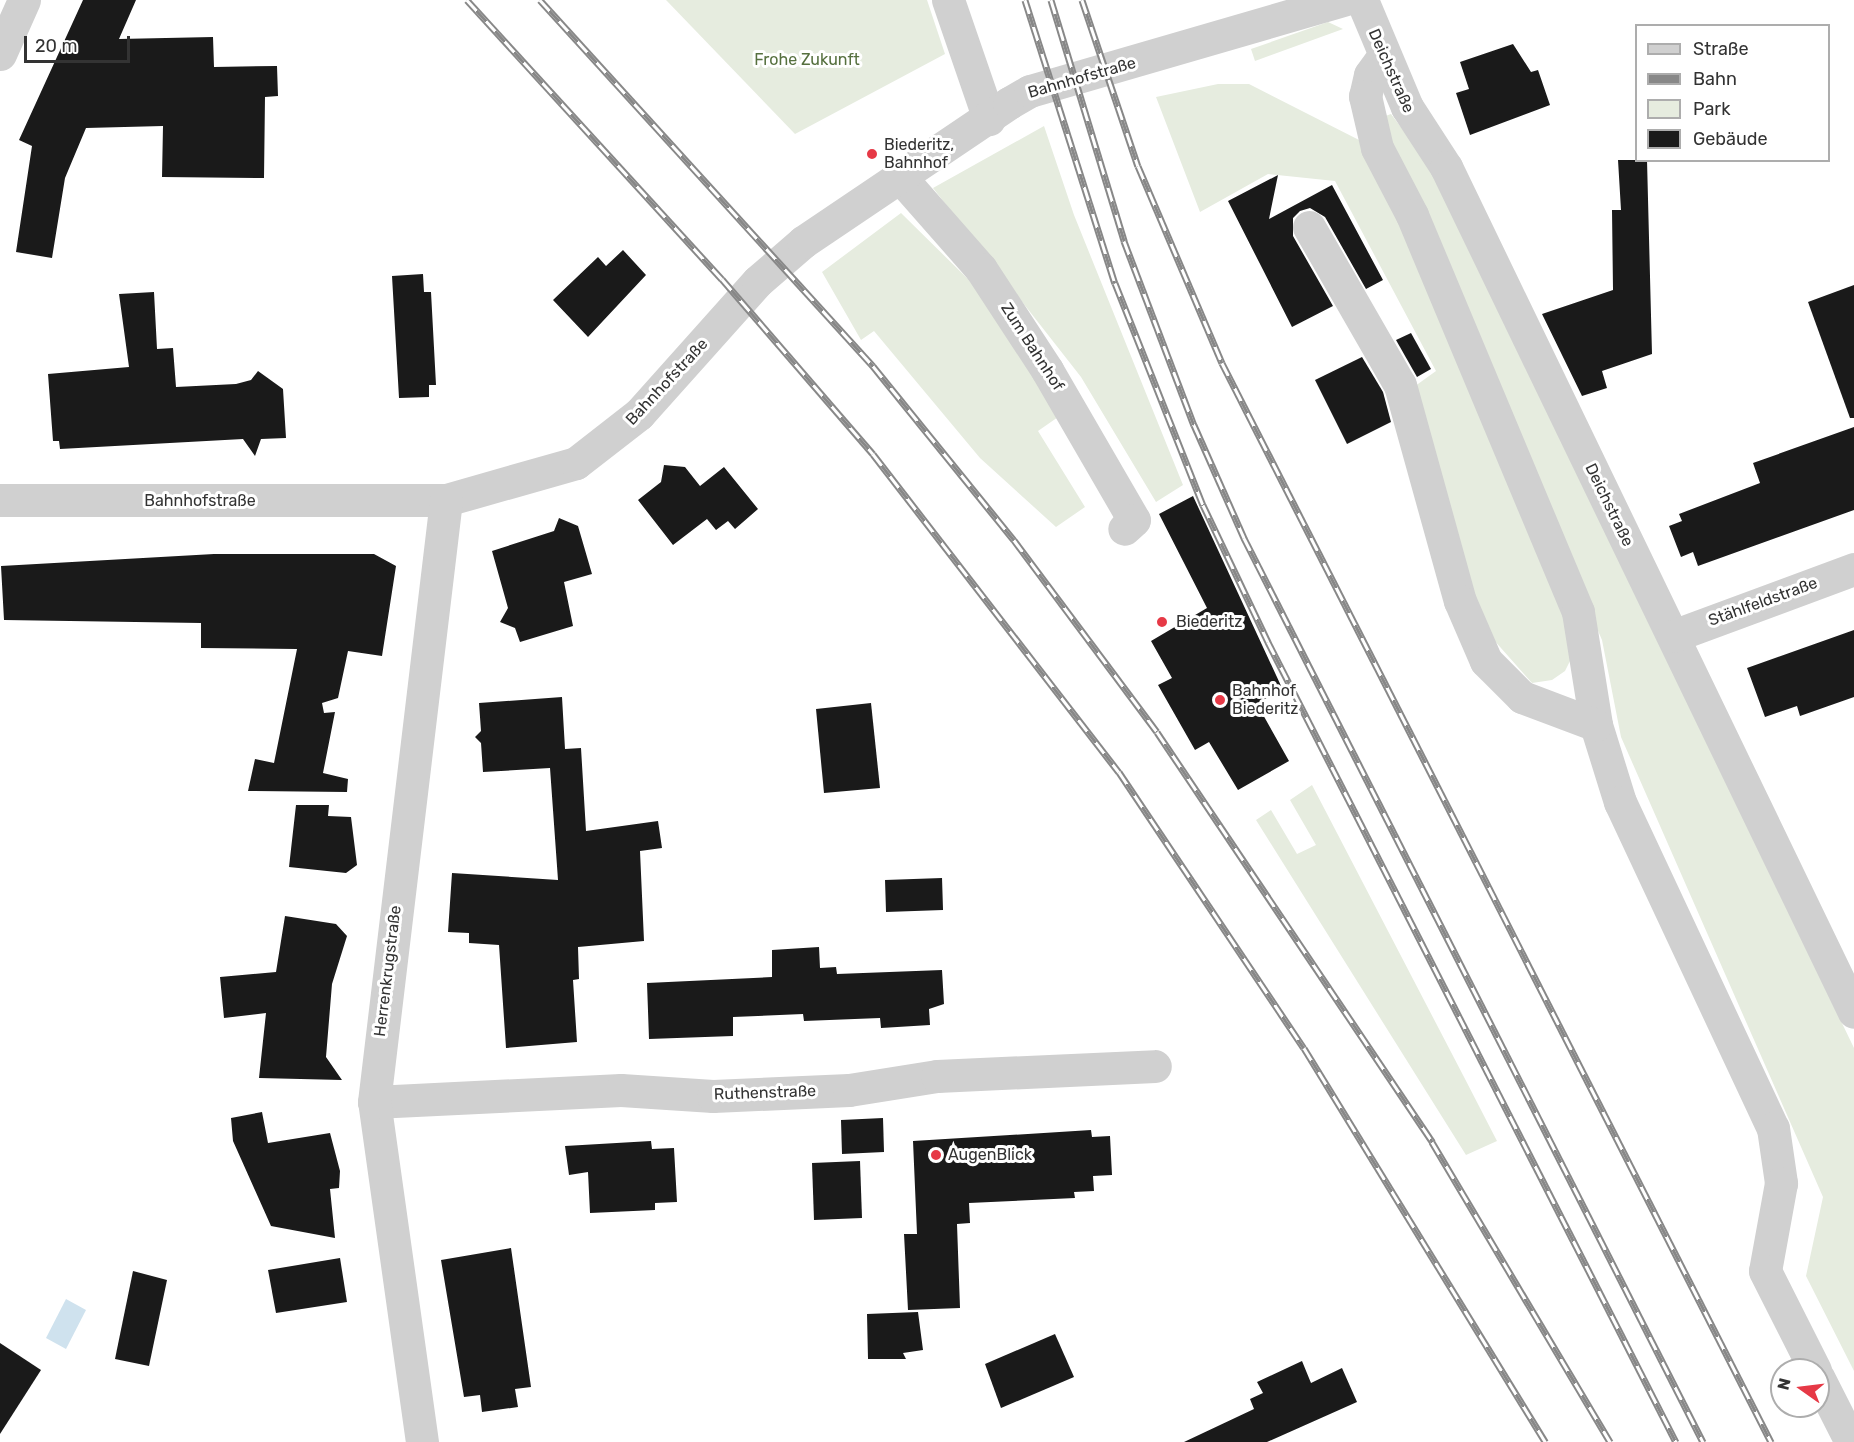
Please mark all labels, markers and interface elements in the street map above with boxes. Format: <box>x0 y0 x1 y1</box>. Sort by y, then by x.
scale bar <box>27 24 134 62</box>
legend <box>1635 24 1830 162</box>
street label: Deichstraße <box>1364 26 1418 116</box>
text: 20 m <box>35 35 77 57</box>
text: Straße <box>1693 38 1749 60</box>
park label: Frohe Zukunft <box>754 50 860 70</box>
street label: Bahnhofstraße <box>1026 53 1138 103</box>
text: Bahn <box>1693 68 1737 90</box>
text: Park <box>1693 98 1730 120</box>
text: Gebäude <box>1693 128 1768 150</box>
place label: Biederitz, Bahnhof <box>884 135 954 173</box>
marker: Biederitz, Bahnhof <box>865 147 879 161</box>
street label: Zum Bahnhof <box>996 299 1068 395</box>
street label: Bahnhofstraße <box>622 335 712 429</box>
street label: Deichstraße <box>1581 460 1637 550</box>
street label: Bahnhofstraße <box>144 491 256 511</box>
street label: Stählfeldstraße <box>1706 573 1820 631</box>
place label: Biederitz <box>1176 612 1242 632</box>
marker: Biederitz <box>1153 613 1171 631</box>
place label: Bahnhof Biederitz <box>1232 681 1298 719</box>
marker: Bahnhof Biederitz <box>1213 693 1227 707</box>
street label: Herrenkrugstraße <box>370 904 406 1038</box>
street label: Ruthenstraße <box>714 1082 816 1104</box>
place label: AugenBlick <box>948 1145 1032 1165</box>
marker: AugenBlick <box>929 1148 943 1162</box>
north arrow <box>1770 1358 1830 1418</box>
text: N <box>1773 1376 1795 1392</box>

